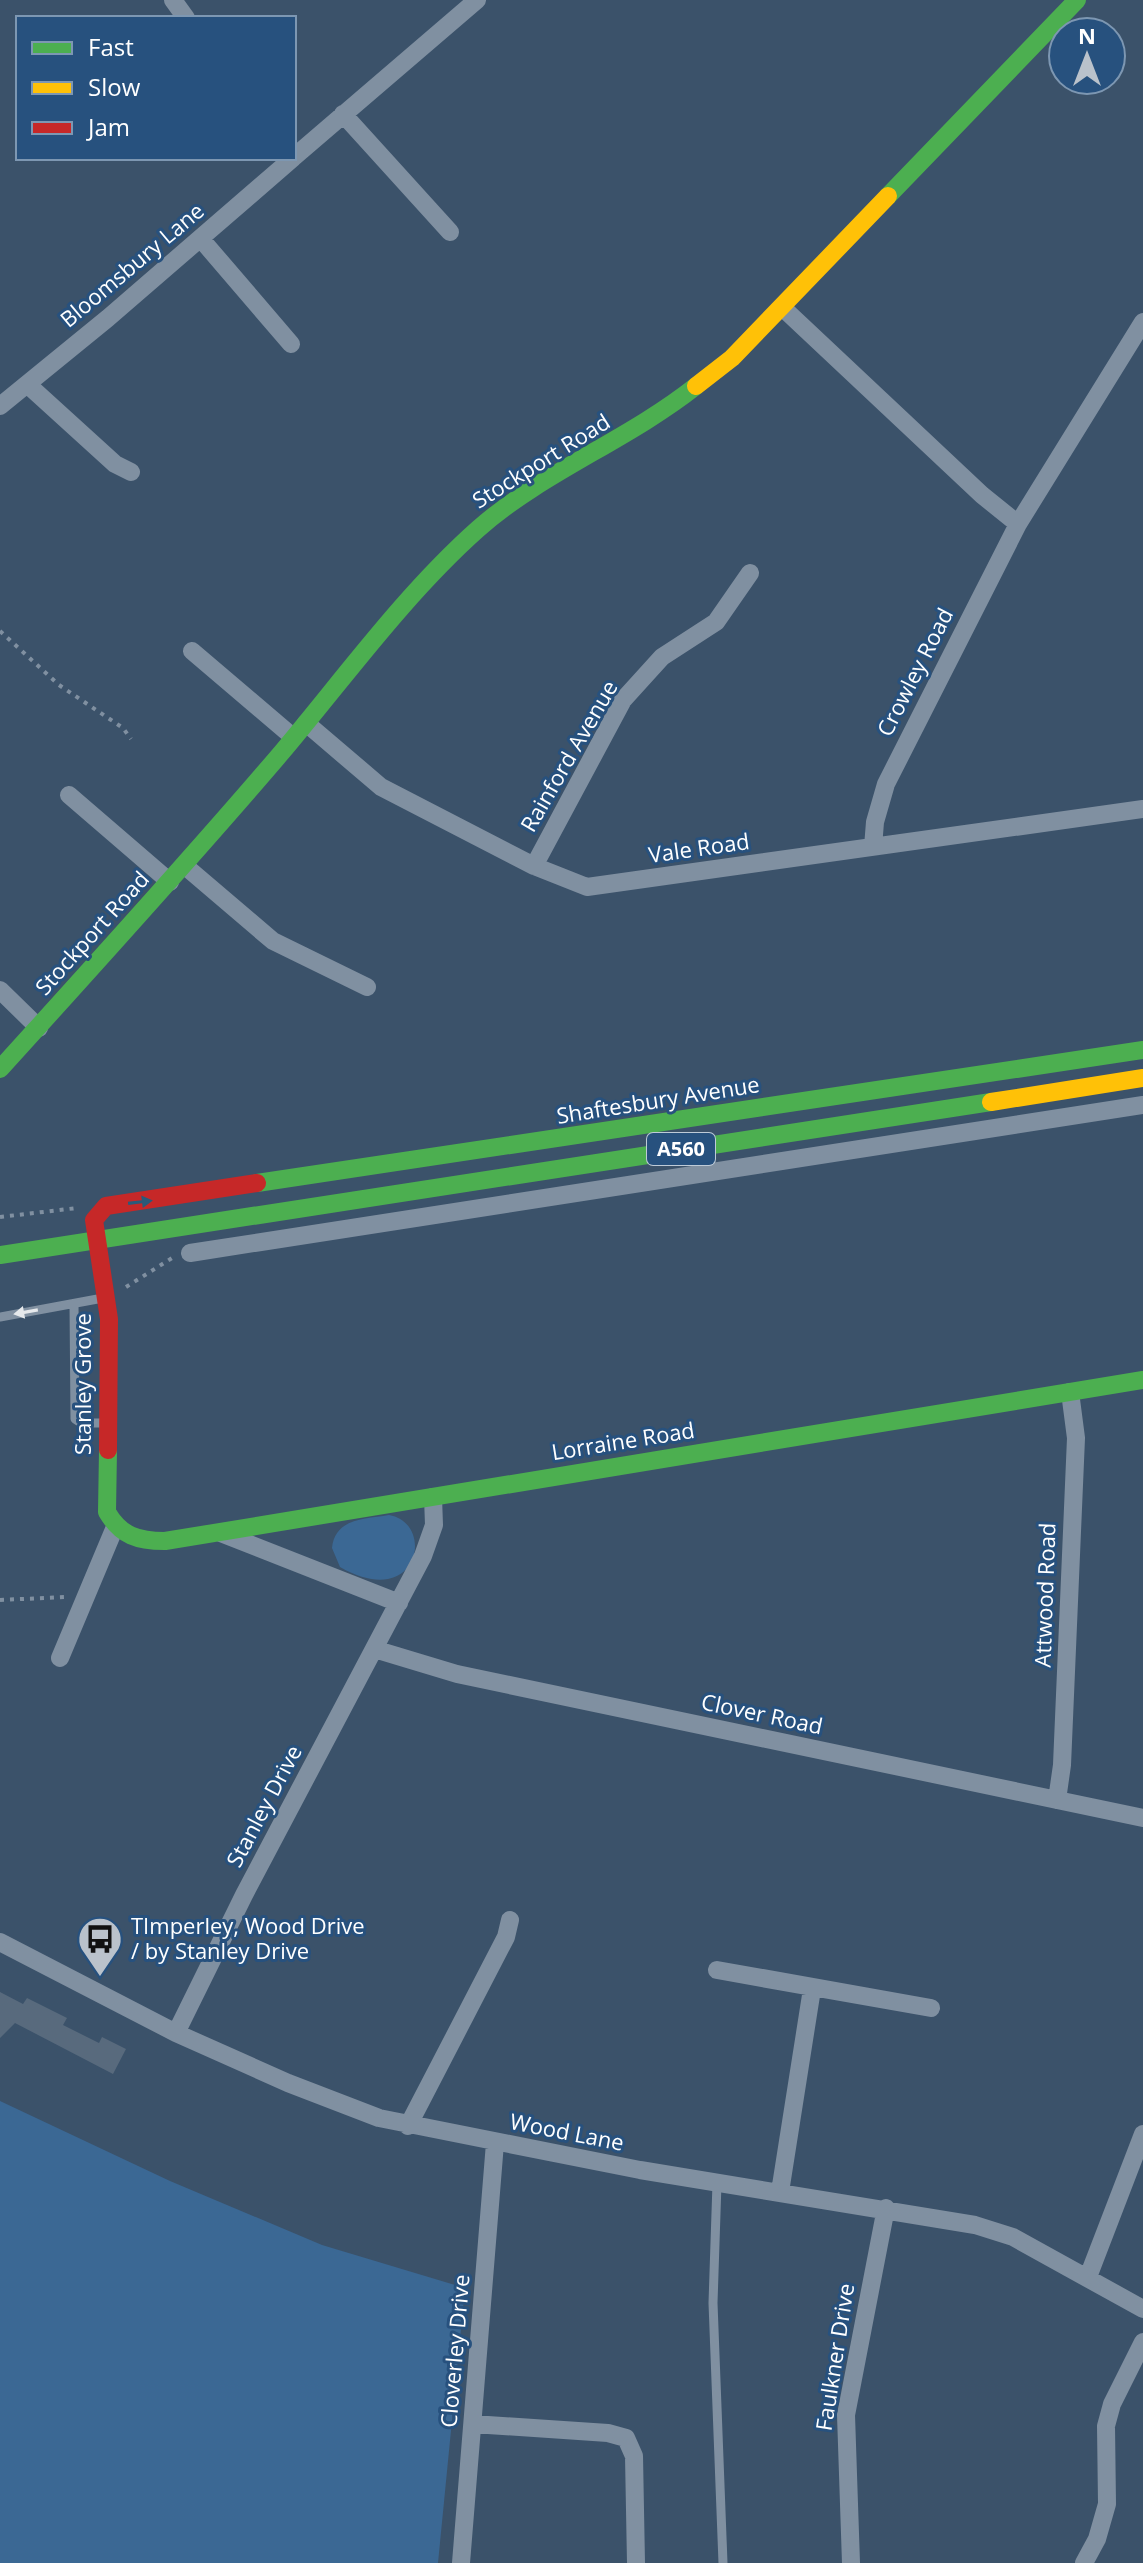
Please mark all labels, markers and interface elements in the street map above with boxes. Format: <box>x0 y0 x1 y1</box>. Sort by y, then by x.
legend <box>16 16 296 160</box>
north arrow <box>1047 16 1127 96</box>
text: N <box>1078 20 1096 50</box>
text: Fast <box>88 30 134 63</box>
text: Slow <box>88 70 141 103</box>
text: Jam <box>86 110 130 143</box>
street label: Bloomsbury Lane <box>53 195 210 333</box>
street label: Stockport Road <box>466 406 615 514</box>
street label: Crowley Road <box>869 602 959 741</box>
street label: Rainford Avenue <box>513 674 624 837</box>
street label: Vale Road <box>647 825 751 869</box>
street label: Stockport Road <box>28 864 155 1001</box>
street label: Shaftesbury Avenue <box>554 1068 761 1130</box>
road number: A560 <box>647 1133 715 1165</box>
one-way arrow <box>128 1195 153 1208</box>
one-way arrow <box>13 1307 38 1319</box>
street label: Stanley Grove <box>67 1313 97 1455</box>
street label: Lorraine Road <box>549 1414 697 1466</box>
street label: Attwood Road <box>1026 1522 1062 1668</box>
street label: Clover Road <box>699 1686 826 1741</box>
street label: Stanley Drive <box>218 1739 308 1872</box>
place label: TImperley, Wood Drive / by Stanley Drive <box>131 1910 365 1965</box>
bus stop icon: TImperley, Wood Drive / by Stanley Drive <box>76 1915 124 1978</box>
street label: Wood Lane <box>508 2105 627 2157</box>
street label: Cloverley Drive <box>432 2273 476 2429</box>
street label: Faulkner Drive <box>808 2281 860 2433</box>

